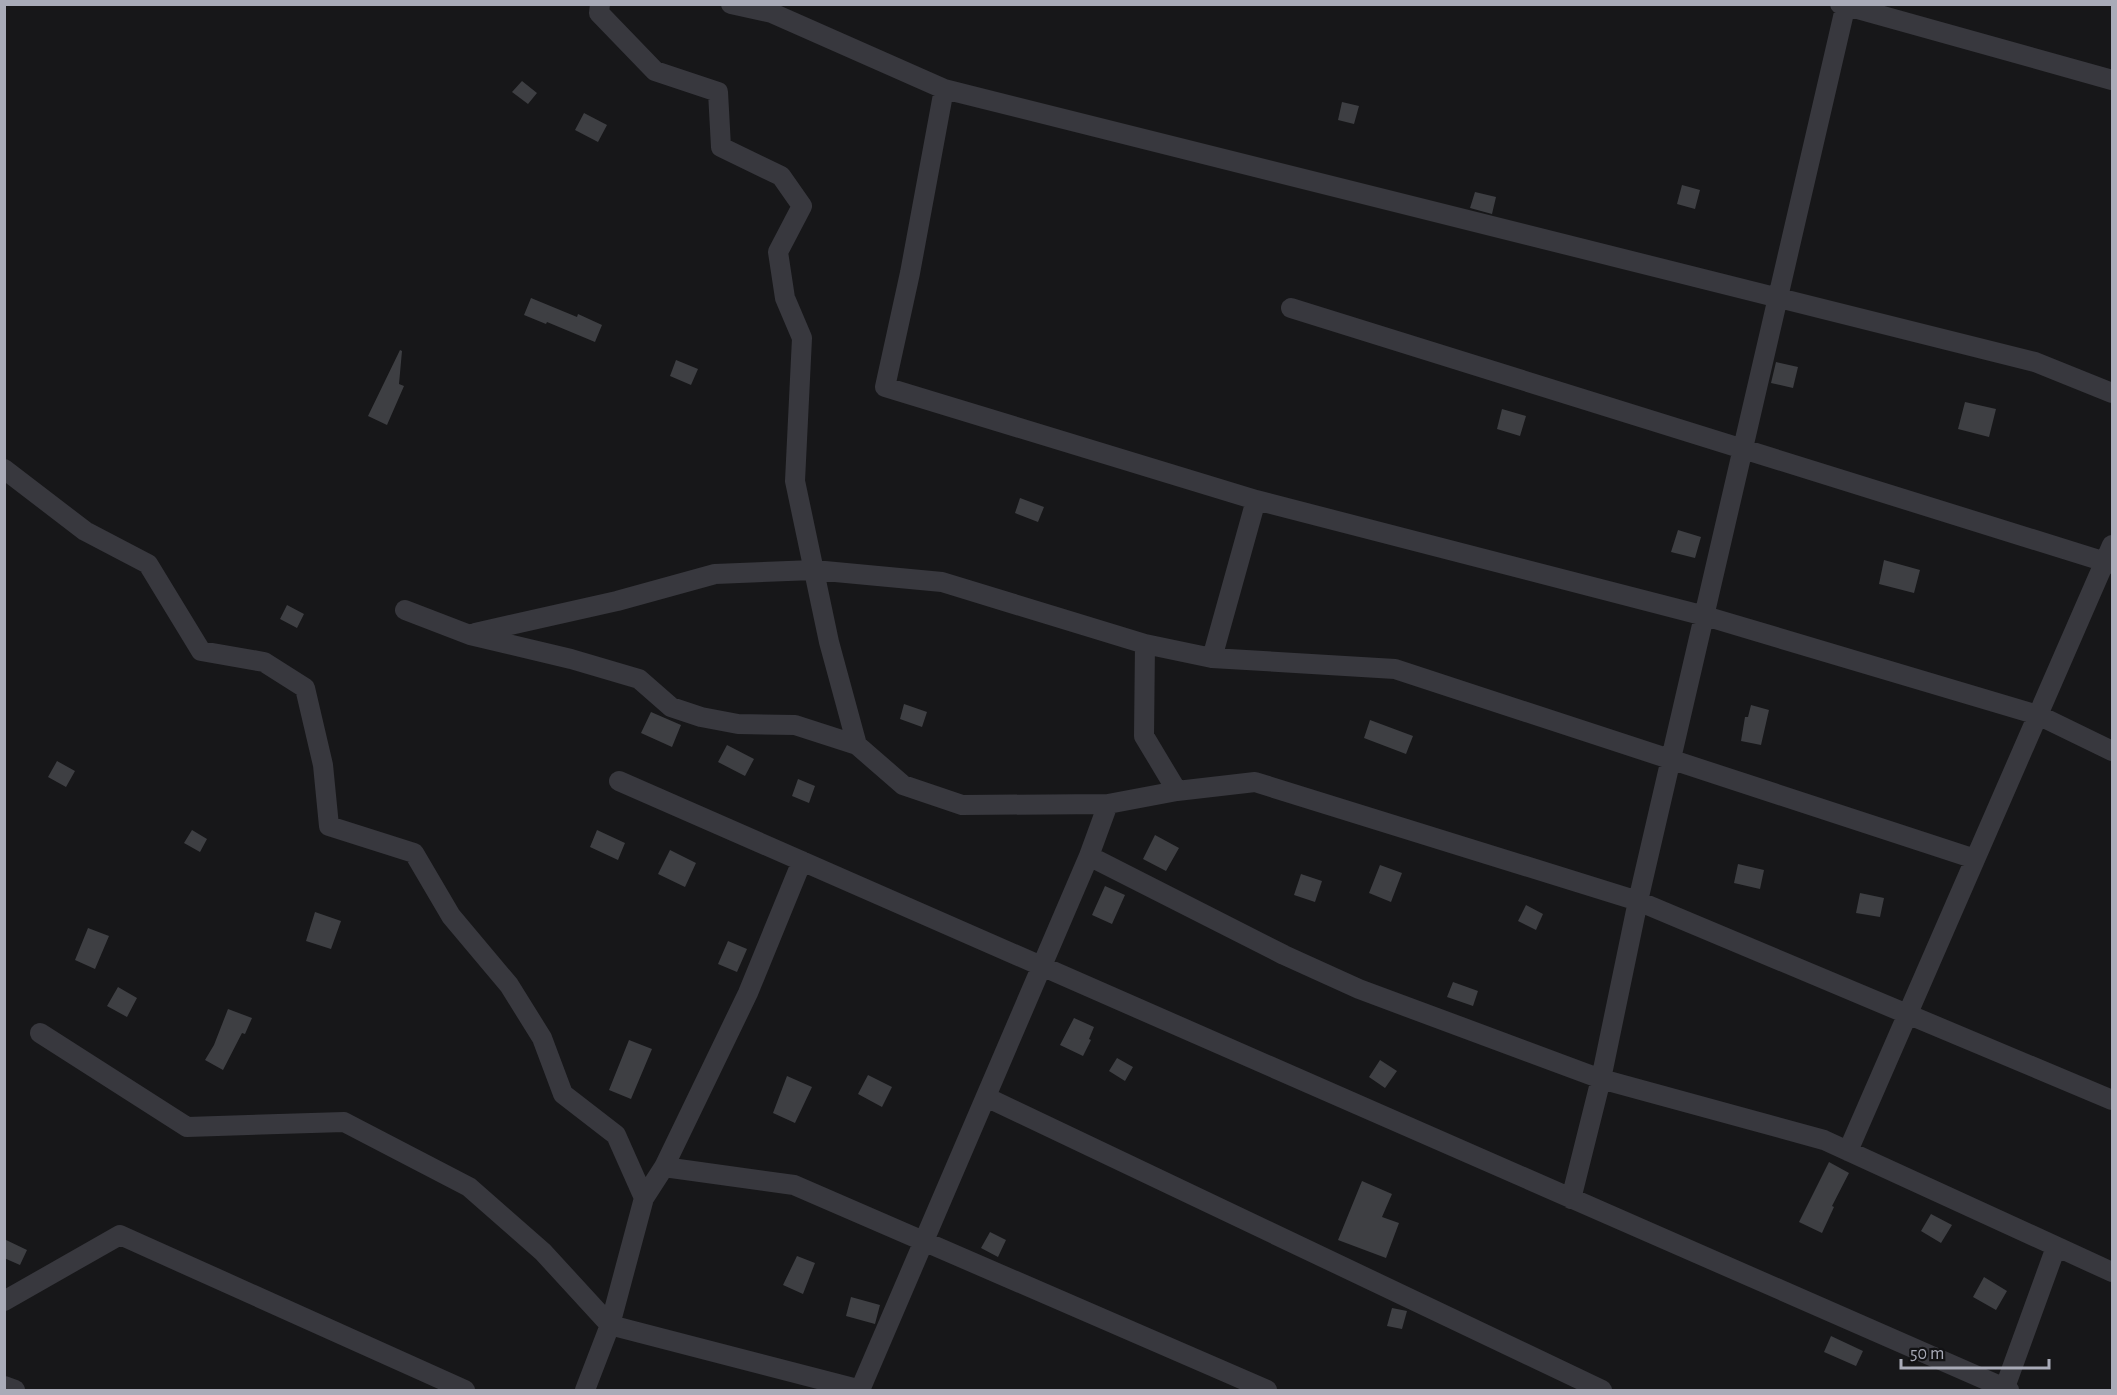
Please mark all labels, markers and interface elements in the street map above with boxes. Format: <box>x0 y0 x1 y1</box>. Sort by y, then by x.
scale bar <box>1901 1332 2050 1370</box>
text: 50 m <box>1910 1345 1944 1363</box>

